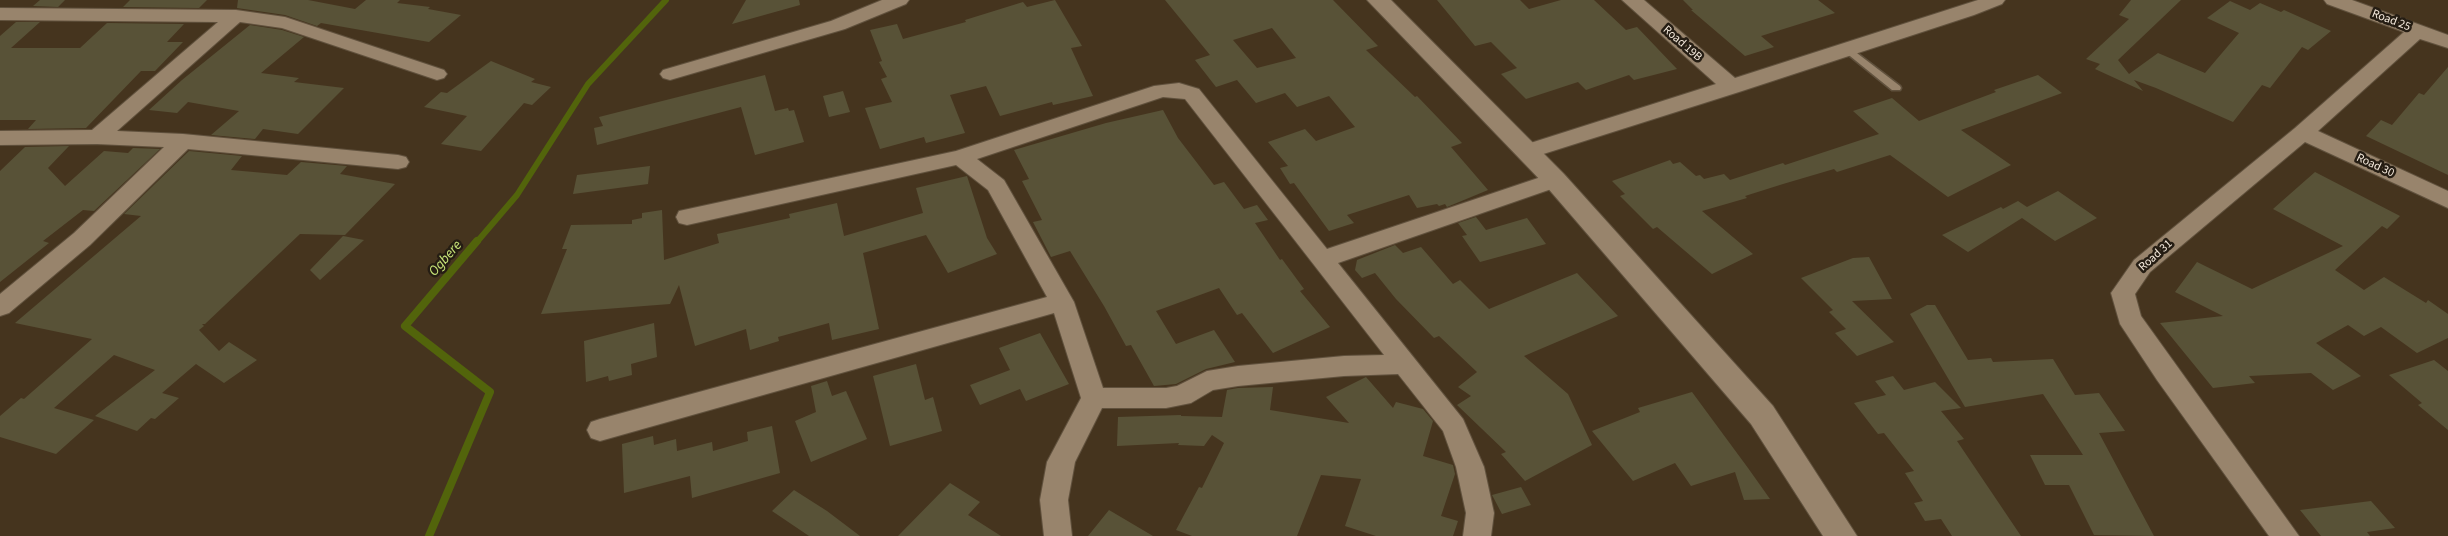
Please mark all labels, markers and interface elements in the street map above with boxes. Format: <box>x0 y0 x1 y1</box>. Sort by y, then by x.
street label: Road 25 <box>2370 7 2412 35</box>
street label: Road 19B <box>1659 23 1705 65</box>
street label: Road 30 <box>2354 151 2396 181</box>
street label: Road 31 <box>2136 237 2176 275</box>
water label: Ogbere <box>426 238 466 280</box>

